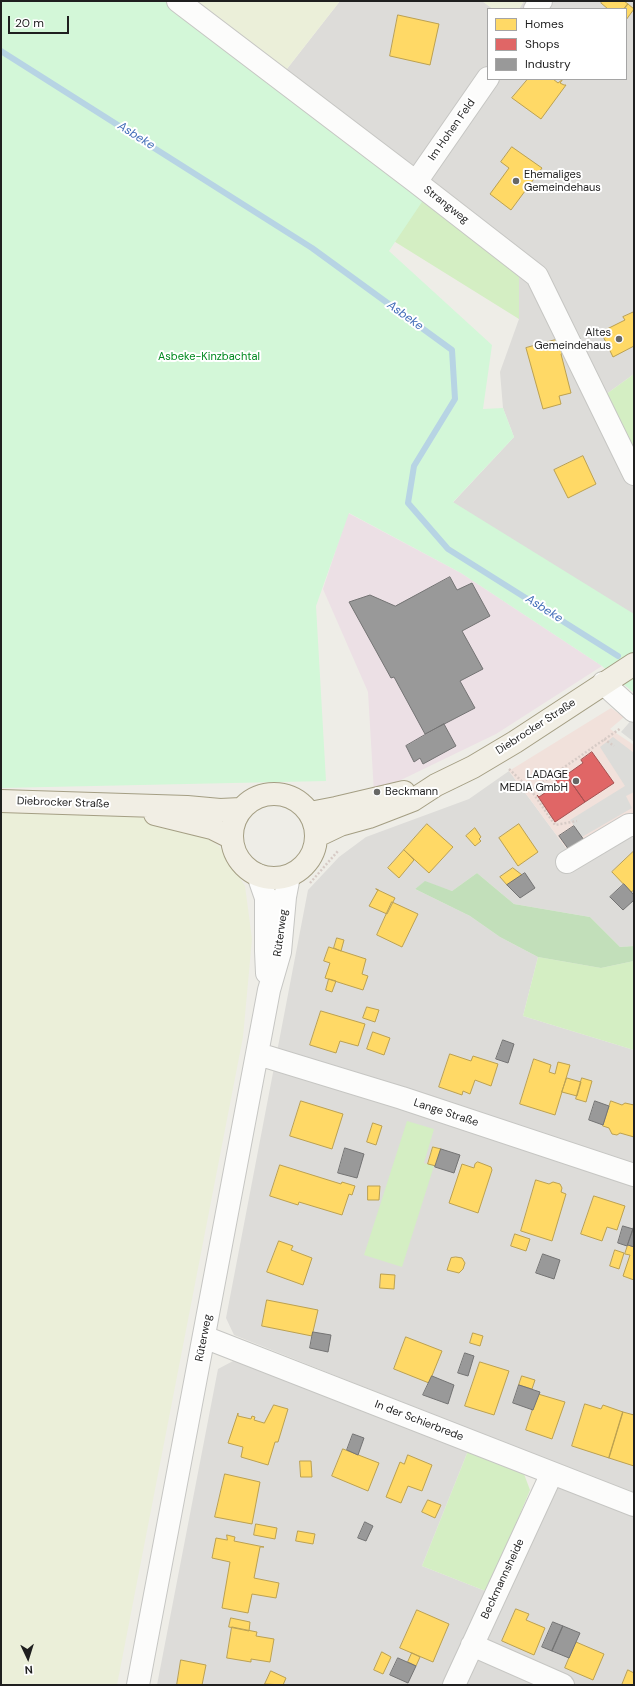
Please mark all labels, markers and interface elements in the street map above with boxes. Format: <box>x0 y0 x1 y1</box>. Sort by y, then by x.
scale bar <box>10 8 71 34</box>
legend <box>487 8 627 80</box>
text: 20 m <box>15 15 44 31</box>
text: Homes <box>525 16 564 32</box>
text: Shops <box>525 36 560 52</box>
text: Industry <box>525 56 571 72</box>
street label: Im Hohen Feld <box>426 97 478 163</box>
water label: Asbeke <box>115 119 157 153</box>
place label: Ehemaliges Gemeindehaus <box>524 168 601 194</box>
marker: Ehemaliges Gemeindehaus <box>511 176 521 186</box>
street label: Strangweg <box>421 183 471 227</box>
water label: Asbeke <box>384 298 426 334</box>
place label: Altes Gemeindehaus <box>534 326 611 352</box>
marker: Altes Gemeindehaus <box>614 334 624 344</box>
park label: Asbeke-Kinzbachtal <box>158 350 260 364</box>
water label: Asbeke <box>523 592 565 626</box>
street label: Diebrocker Straße <box>494 696 578 758</box>
place label: LADAGE MEDIA GmbH <box>500 768 568 794</box>
marker: LADAGE MEDIA GmbH <box>571 776 581 786</box>
place label: Beckmann <box>385 785 438 799</box>
marker: Beckmann <box>372 787 382 797</box>
street label: Diebrocker Straße <box>17 795 109 811</box>
street label: Rüterweg <box>271 908 291 958</box>
street label: Lange Straße <box>412 1096 480 1130</box>
street label: Rüterweg <box>193 1313 215 1363</box>
street label: In der Schierbrede <box>373 1398 465 1444</box>
street label: Beckmannsheide <box>479 1537 527 1621</box>
north arrow <box>8 1638 48 1678</box>
text: N <box>24 1663 33 1677</box>

